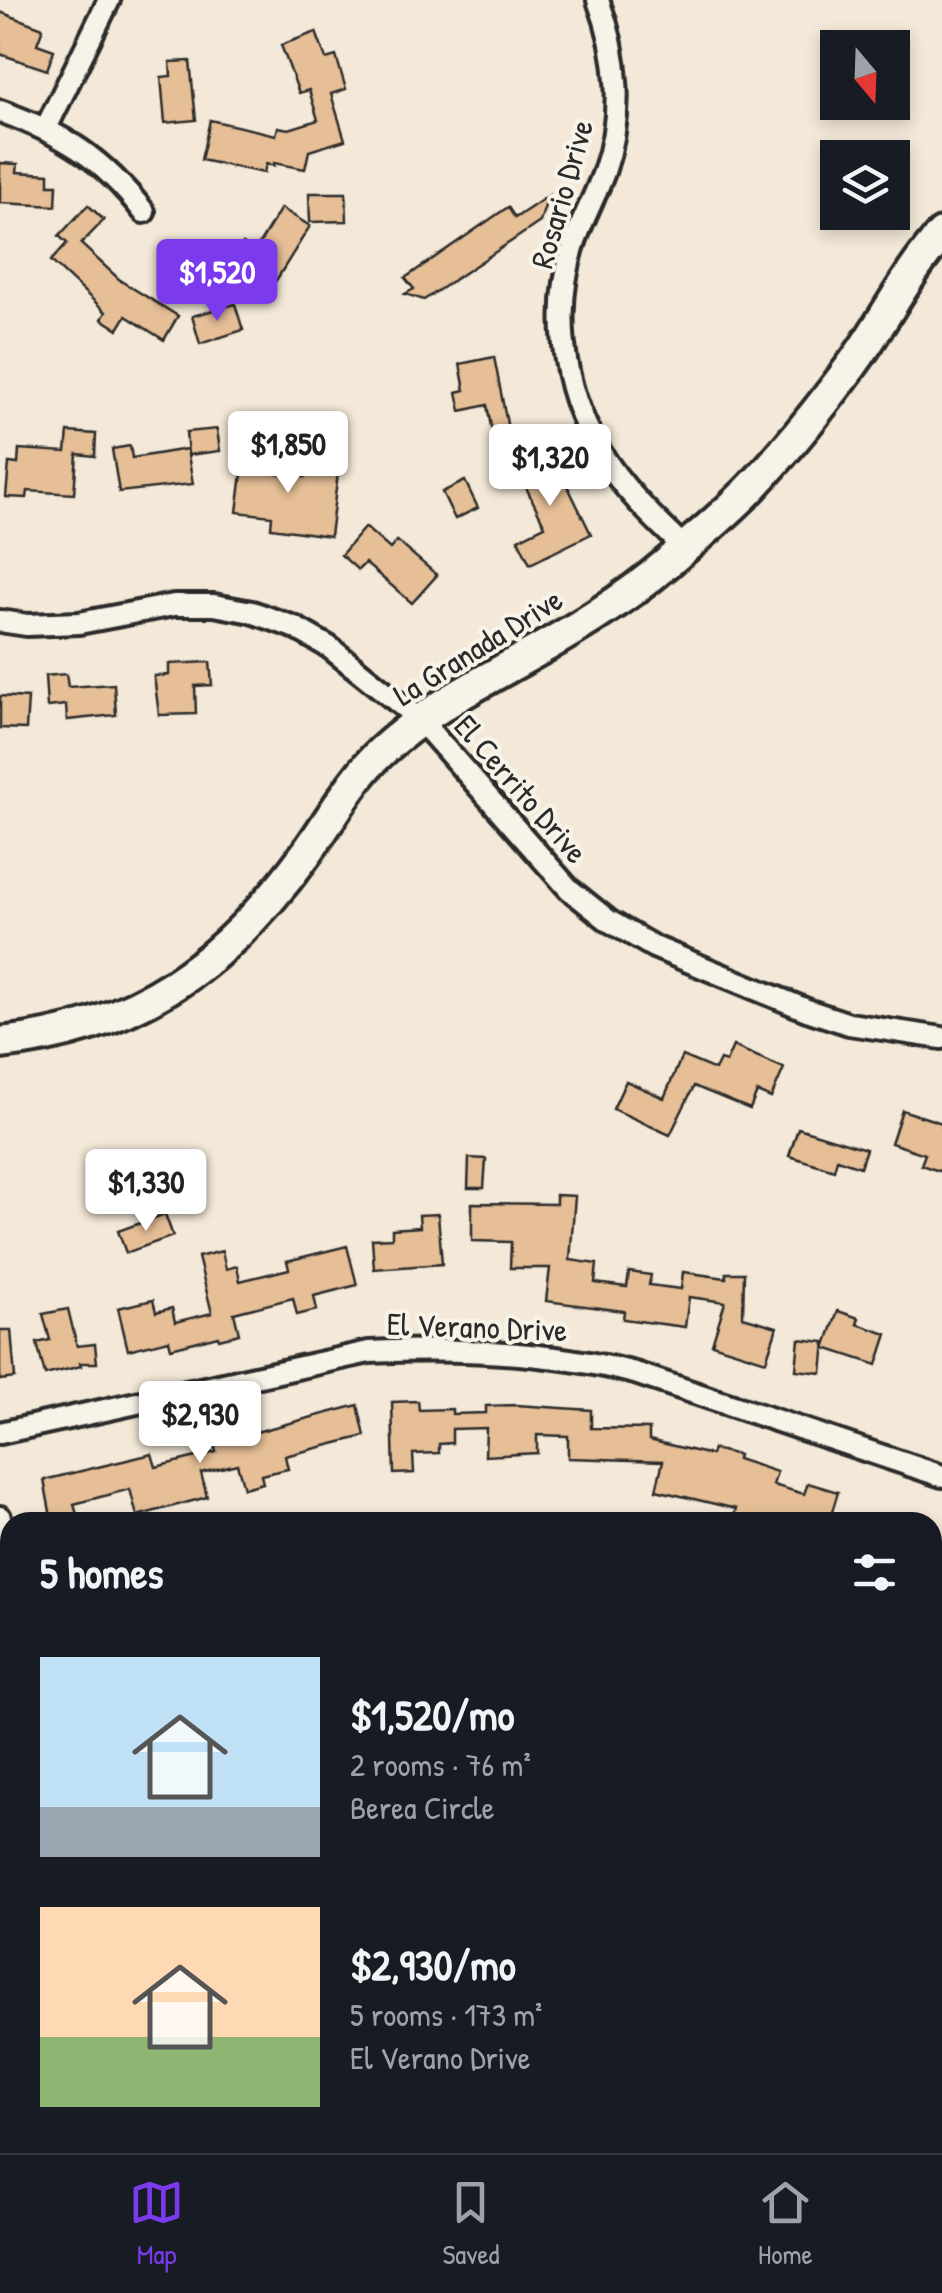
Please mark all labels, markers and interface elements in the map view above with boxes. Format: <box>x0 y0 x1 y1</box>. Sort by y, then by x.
north arrow <box>820 30 910 120</box>
map controls <box>820 30 910 230</box>
street label: Rosario Drive <box>520 115 603 273</box>
button: layers <box>820 140 910 230</box>
pin: $1,520 <box>136 239 298 324</box>
text: $1,520 <box>178 250 256 293</box>
pin: $1,850 <box>207 411 369 496</box>
text: $1,850 <box>250 422 326 465</box>
pin: $1,320 <box>469 424 631 509</box>
text: $1,320 <box>511 435 589 478</box>
street label: La Granada Drive <box>385 577 571 716</box>
street label: El Cerrito Drive <box>445 705 598 872</box>
pin: $1,330 <box>65 1149 227 1234</box>
text: $1,330 <box>107 1160 185 1203</box>
street label: El Verano Drive <box>386 1302 568 1351</box>
pin: $2,930 <box>119 1381 281 1466</box>
text: $2,930 <box>161 1392 239 1435</box>
text: 5 homes <box>40 1544 163 1601</box>
icon: filters <box>847 1545 902 1600</box>
text: $1,520/mo <box>350 1686 515 1743</box>
icon: home <box>120 1697 240 1817</box>
text: 2 rooms · 76 m² <box>350 1743 531 1786</box>
text: Berea Circle <box>350 1786 495 1829</box>
text: $2,930/mo <box>350 1936 516 1993</box>
icon: home <box>120 1947 240 2067</box>
text: 5 rooms · 173 m² <box>350 1993 542 2036</box>
text: El Verano Drive <box>350 2036 531 2079</box>
tab: Map <box>129 2175 184 2273</box>
tab: Saved <box>442 2175 500 2273</box>
tab: Home <box>758 2175 813 2273</box>

